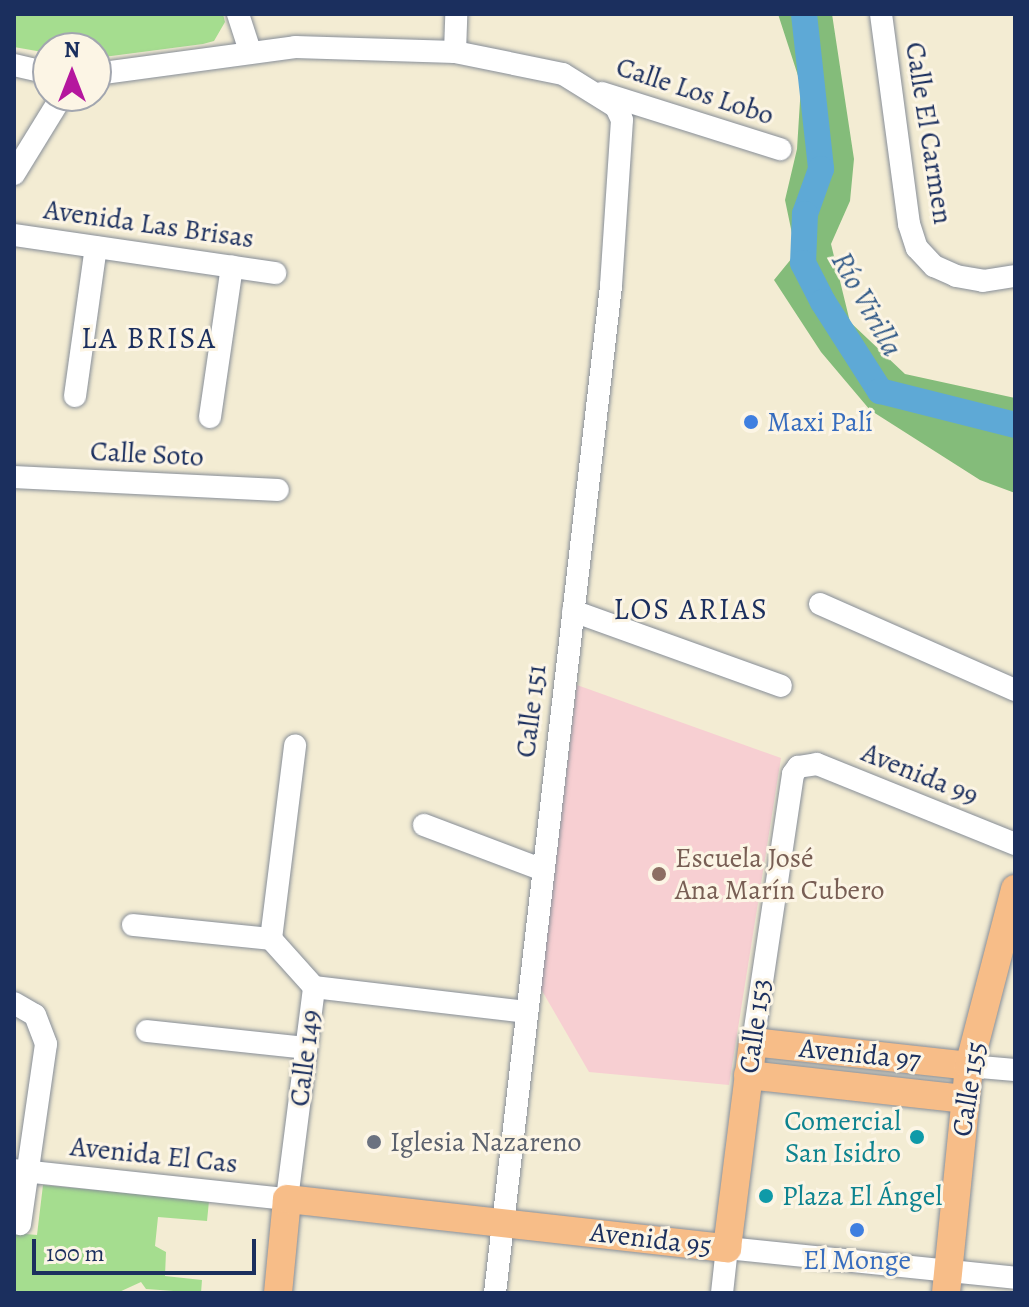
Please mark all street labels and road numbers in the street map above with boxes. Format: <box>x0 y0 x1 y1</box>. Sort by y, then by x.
street label: Calle El Carmen <box>898 40 960 226</box>
street label: Calle Los Lobo <box>612 50 778 132</box>
street label: Avenida Las Brisas <box>42 193 256 255</box>
street label: Calle Soto <box>89 434 205 474</box>
street label: Calle 151 <box>509 663 553 759</box>
street label: Avenida 99 <box>857 735 983 813</box>
street label: Calle 153 <box>732 976 778 1076</box>
street label: Calle 149 <box>282 1008 328 1108</box>
street label: Avenida 97 <box>798 1031 922 1077</box>
street label: Calle 155 <box>945 1039 993 1139</box>
street label: Avenida El Cas <box>69 1130 239 1180</box>
street label: Avenida 95 <box>588 1215 714 1263</box>

